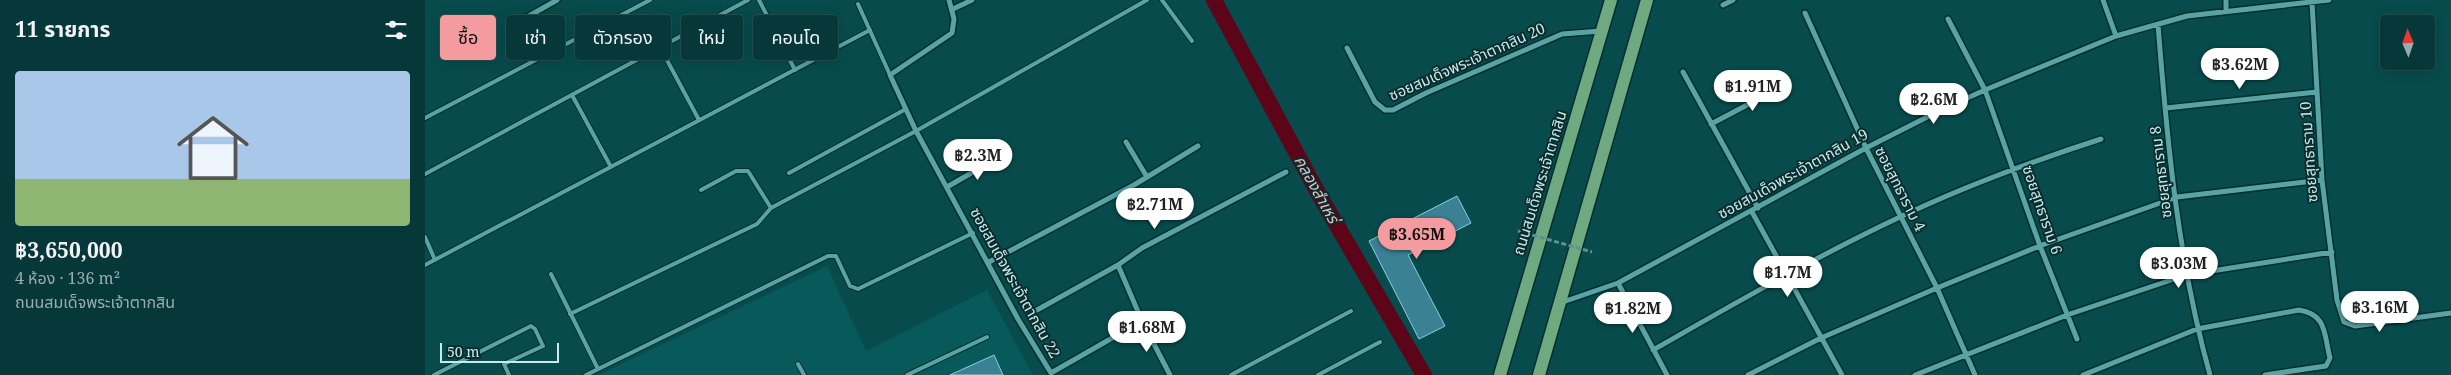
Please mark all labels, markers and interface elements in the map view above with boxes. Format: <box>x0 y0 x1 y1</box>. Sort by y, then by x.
text: 11 รายการ <box>15 15 110 43</box>
chip: ซื้อ <box>440 15 496 60</box>
chip: เช่า <box>506 15 565 60</box>
chip: ตัวกรอง <box>575 15 671 60</box>
chip: ใหม่ <box>681 15 743 60</box>
chip: คอนโด <box>753 15 838 60</box>
north arrow <box>2380 15 2435 70</box>
map controls <box>2380 15 2435 70</box>
icon: filters <box>382 16 410 44</box>
street label: ซอยสมเด็จพระเจ้าตากสิน 20 <box>1385 18 1548 105</box>
pin: ฿3.62M <box>2199 48 2281 90</box>
text: ฿3.62M <box>2212 53 2268 75</box>
pin: ฿1.91M <box>1712 70 1794 112</box>
text: ฿1.91M <box>1725 75 1781 97</box>
pin: ฿2.6M <box>1899 82 1969 125</box>
text: ฿2.6M <box>1910 88 1958 110</box>
street label: ซอยสุทธาราม 10 <box>2294 101 2322 203</box>
icon: home <box>168 103 258 193</box>
street label: ถนนสมเด็จพระเจ้าตากสิน <box>1508 108 1571 257</box>
street label: ซอยสมเด็จพระเจ้าตากสิน 19 <box>1714 123 1871 223</box>
street label: ซอยสุทธาราม 8 <box>2144 125 2176 219</box>
pin: ฿2.3M <box>943 138 1013 181</box>
street label: ซอยสุทธาราม 4 <box>1871 143 1931 235</box>
text: ฿2.3M <box>954 144 1002 166</box>
water label: คลองสำเหร่ <box>1289 151 1346 229</box>
street label: ซอยสุทธาราม 6 <box>2018 163 2067 257</box>
pin: ฿2.71M <box>1114 188 1196 230</box>
text: ฿2.71M <box>1127 193 1183 215</box>
street label: ซอยสมเด็จพระเจ้าตากสิน 22 <box>966 204 1066 361</box>
pin: ฿3.65M <box>1376 218 1458 260</box>
text: ฿3.65M <box>1389 223 1445 245</box>
text: ฿3,650,000 <box>15 236 123 264</box>
pin: ฿3.03M <box>2138 246 2220 289</box>
text: ฿3.03M <box>2151 252 2207 274</box>
pin: ฿1.7M <box>1753 256 1823 298</box>
text: ฿1.7M <box>1764 261 1812 283</box>
text: 4 ห้อง · 136 m² <box>15 267 120 289</box>
pin: ฿3.16M <box>2339 290 2421 333</box>
text: ถนนสมเด็จพระเจ้าตากสิน <box>15 291 175 313</box>
pin: ฿1.82M <box>1592 292 1674 334</box>
text: ฿3.16M <box>2352 296 2408 318</box>
text: ฿1.82M <box>1605 297 1661 319</box>
pin: ฿1.68M <box>1106 310 1188 353</box>
text: ฿1.68M <box>1119 316 1175 338</box>
scale bar <box>440 340 559 363</box>
text: 50 m <box>447 342 480 361</box>

